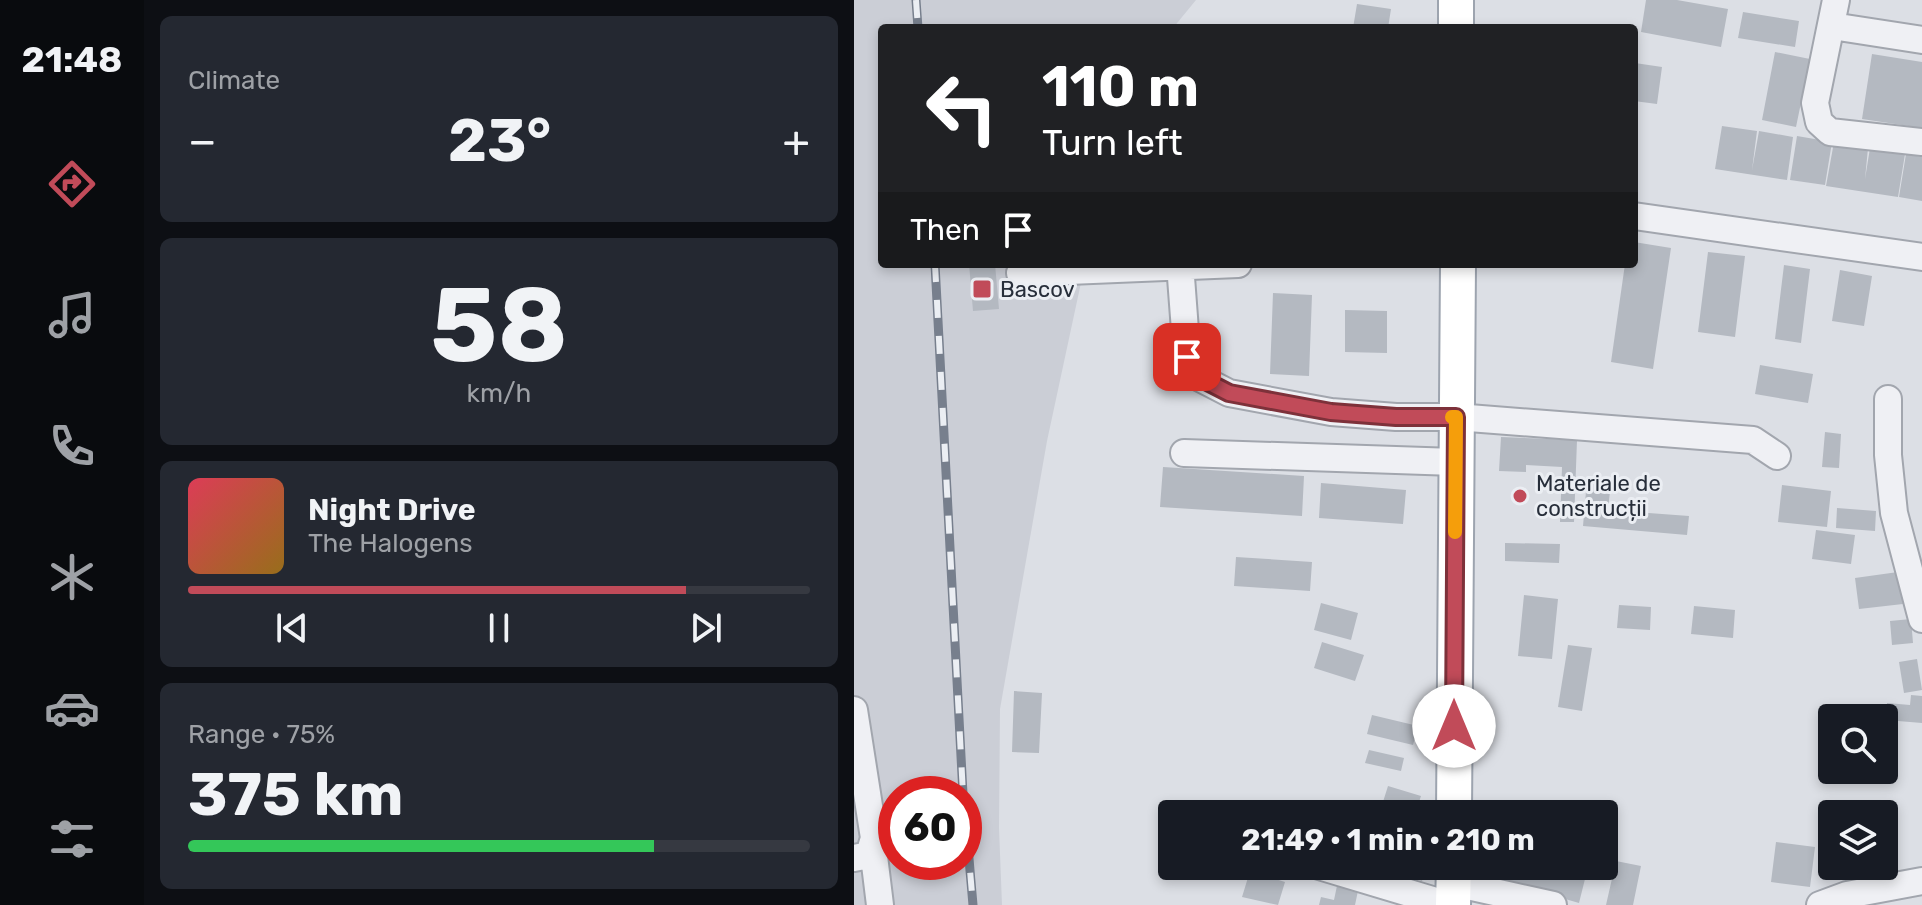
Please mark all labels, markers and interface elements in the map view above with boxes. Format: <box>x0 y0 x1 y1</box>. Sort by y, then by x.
text: 21:48 <box>22 38 122 81</box>
text: 110 m <box>1042 54 1199 120</box>
icon: left <box>910 56 1014 160</box>
text: Climate <box>188 65 280 96</box>
text: 23° <box>448 105 551 176</box>
text: − <box>188 115 217 167</box>
text: + <box>783 115 810 167</box>
text: Turn left <box>1042 121 1183 164</box>
icon: directions <box>44 156 100 212</box>
icon: arrive <box>996 208 1040 252</box>
text: Then <box>910 212 980 248</box>
text: 58 <box>430 264 568 387</box>
place label: Bascov <box>1000 276 1075 303</box>
marker: Bascov <box>971 278 993 300</box>
icon: music <box>44 287 100 343</box>
pin <box>1153 323 1221 391</box>
icon: arrive <box>1165 335 1209 379</box>
text: km/h <box>467 378 531 409</box>
icon: phone <box>44 418 100 474</box>
place label: Materiale de construcții <box>1536 470 1661 522</box>
marker: Materiale de construcții <box>1511 487 1529 505</box>
text: Night Drive <box>308 492 476 528</box>
text: The Halogens <box>308 528 473 559</box>
icon: climate <box>44 549 100 605</box>
icon: previous <box>270 606 314 650</box>
icon: pause <box>477 606 521 650</box>
icon: next <box>684 606 728 650</box>
icon: car <box>44 680 100 736</box>
position arrow <box>1412 684 1496 768</box>
map controls <box>1818 704 1898 880</box>
button: search <box>1818 704 1898 784</box>
text: Range · 75% <box>188 719 335 750</box>
text: 375 km <box>188 759 404 830</box>
speed limit sign: 60 <box>878 776 982 880</box>
button: layers <box>1818 800 1898 880</box>
icon: filters <box>44 811 100 867</box>
text: 21:49 · 1 min · 210 m <box>1241 822 1535 858</box>

